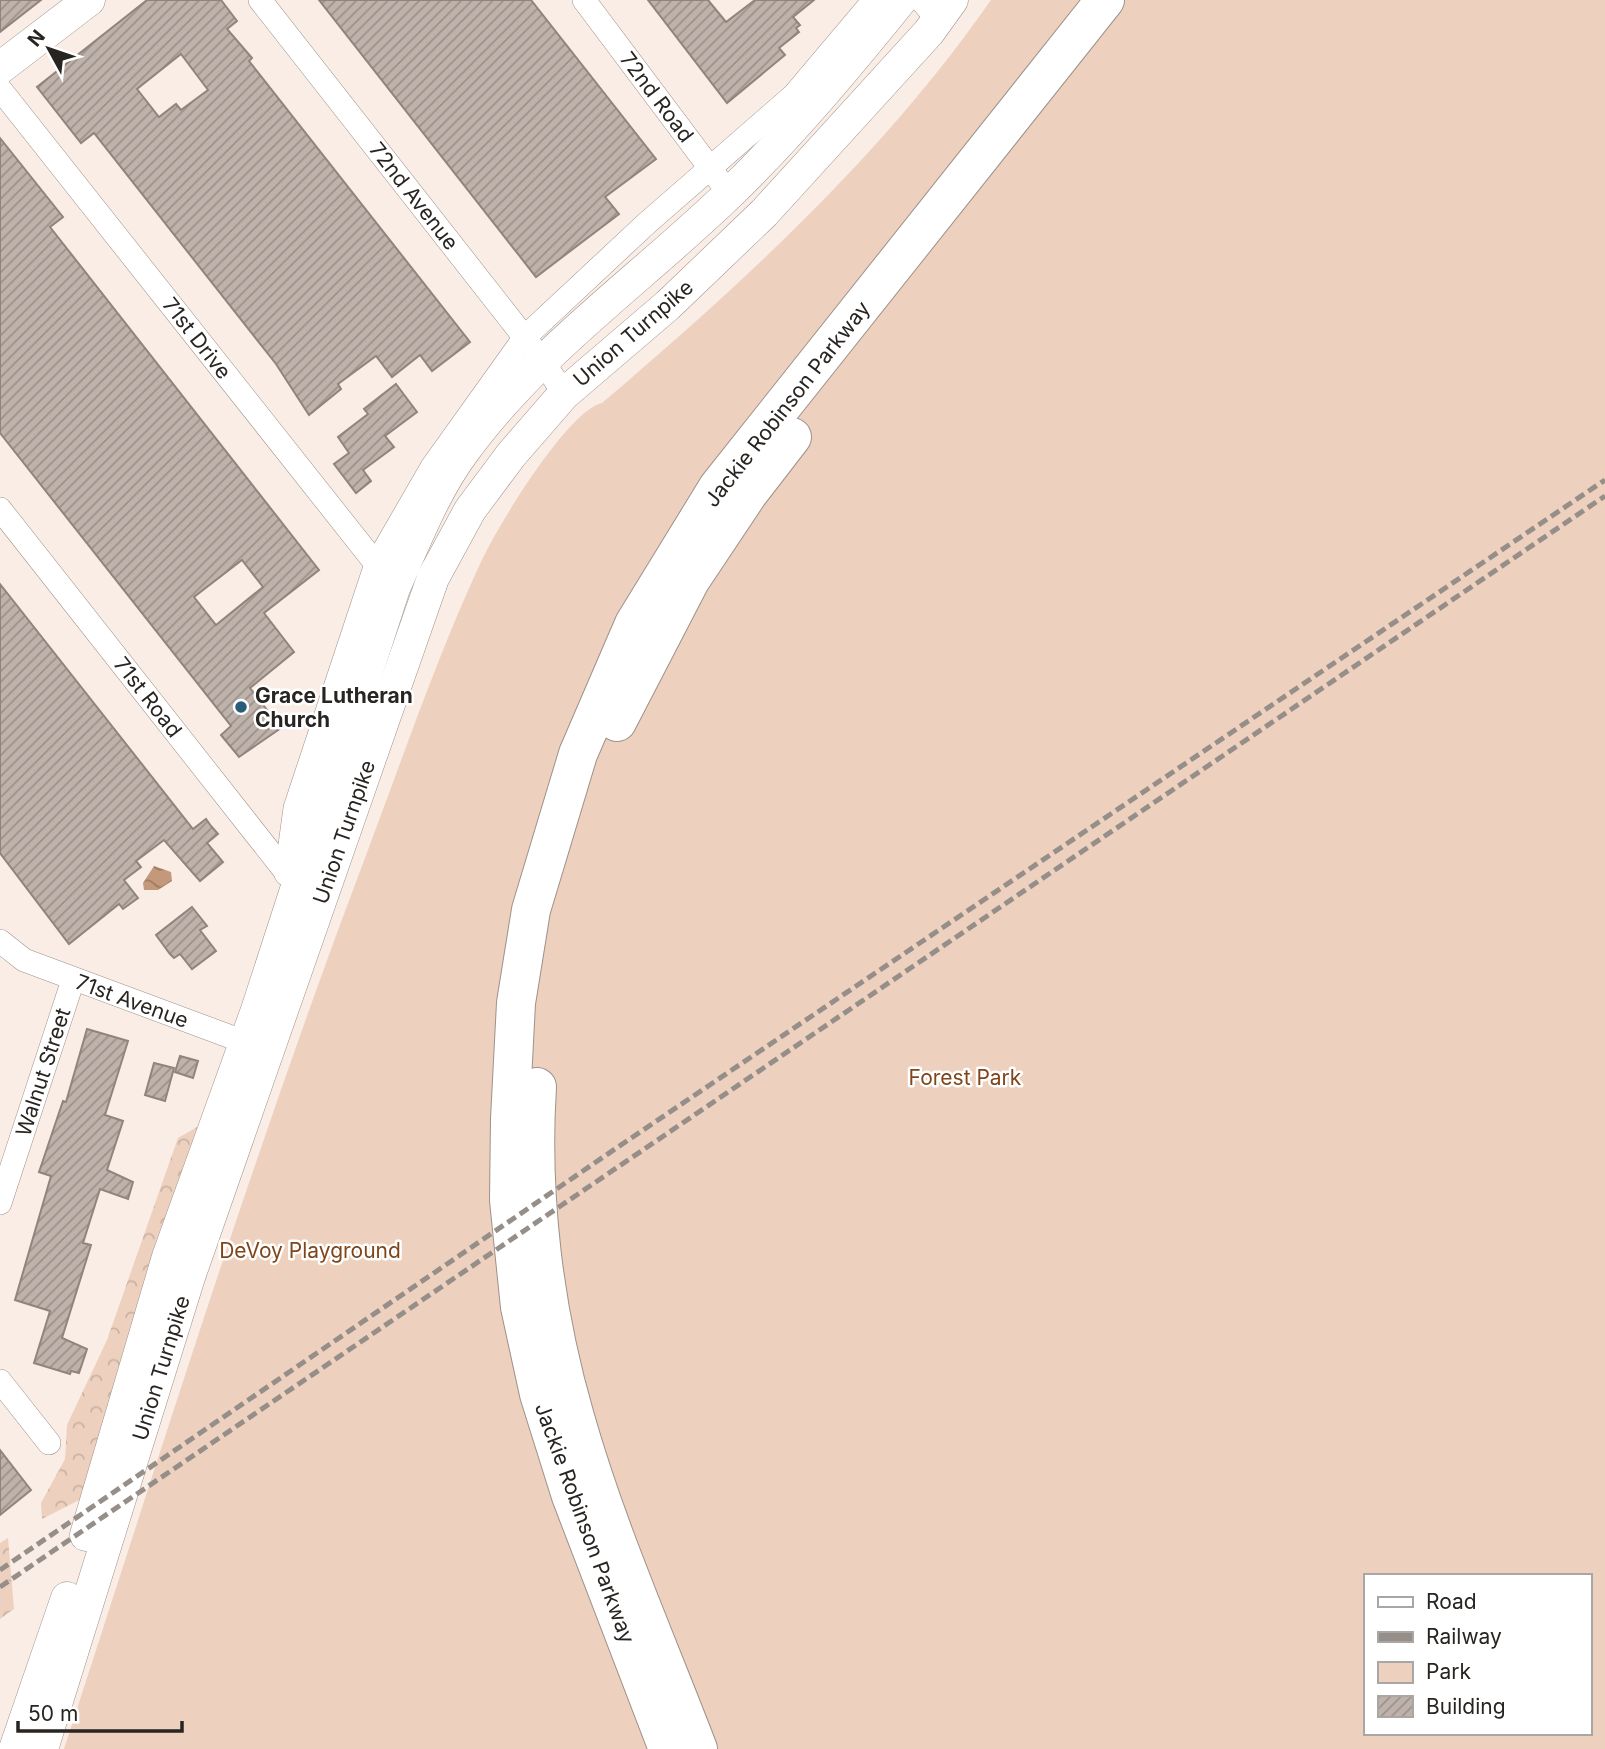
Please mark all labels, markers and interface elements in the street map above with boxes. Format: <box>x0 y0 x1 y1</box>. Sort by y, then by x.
north arrow <box>14 14 84 84</box>
text: N <box>23 25 50 51</box>
street label: 72nd Road <box>615 47 699 147</box>
street label: 72nd Avenue <box>364 137 464 255</box>
street label: Union Turnpike <box>568 274 698 392</box>
street label: 71st Drive <box>157 292 237 384</box>
street label: Jackie Robinson Parkway <box>699 296 875 512</box>
street label: 71st Road <box>109 652 187 742</box>
place label: Grace Lutheran Church <box>255 683 413 732</box>
marker: Grace Lutheran Church <box>233 699 249 715</box>
street label: Union Turnpike <box>308 757 380 907</box>
street label: 71st Avenue <box>72 969 192 1033</box>
street label: Walnut Street <box>11 1005 76 1139</box>
park label: Forest Park <box>909 1065 1022 1090</box>
park label: DeVoy Playground <box>219 1238 401 1263</box>
street label: Union Turnpike <box>127 1292 195 1444</box>
street label: Jackie Robinson Parkway <box>530 1399 640 1647</box>
legend <box>1364 1574 1591 1735</box>
text: Road <box>1426 1589 1477 1614</box>
text: Railway <box>1426 1624 1502 1649</box>
text: Park <box>1426 1659 1471 1684</box>
scale bar <box>18 1690 182 1734</box>
text: Building <box>1426 1694 1506 1719</box>
text: 50 m <box>28 1701 78 1726</box>

